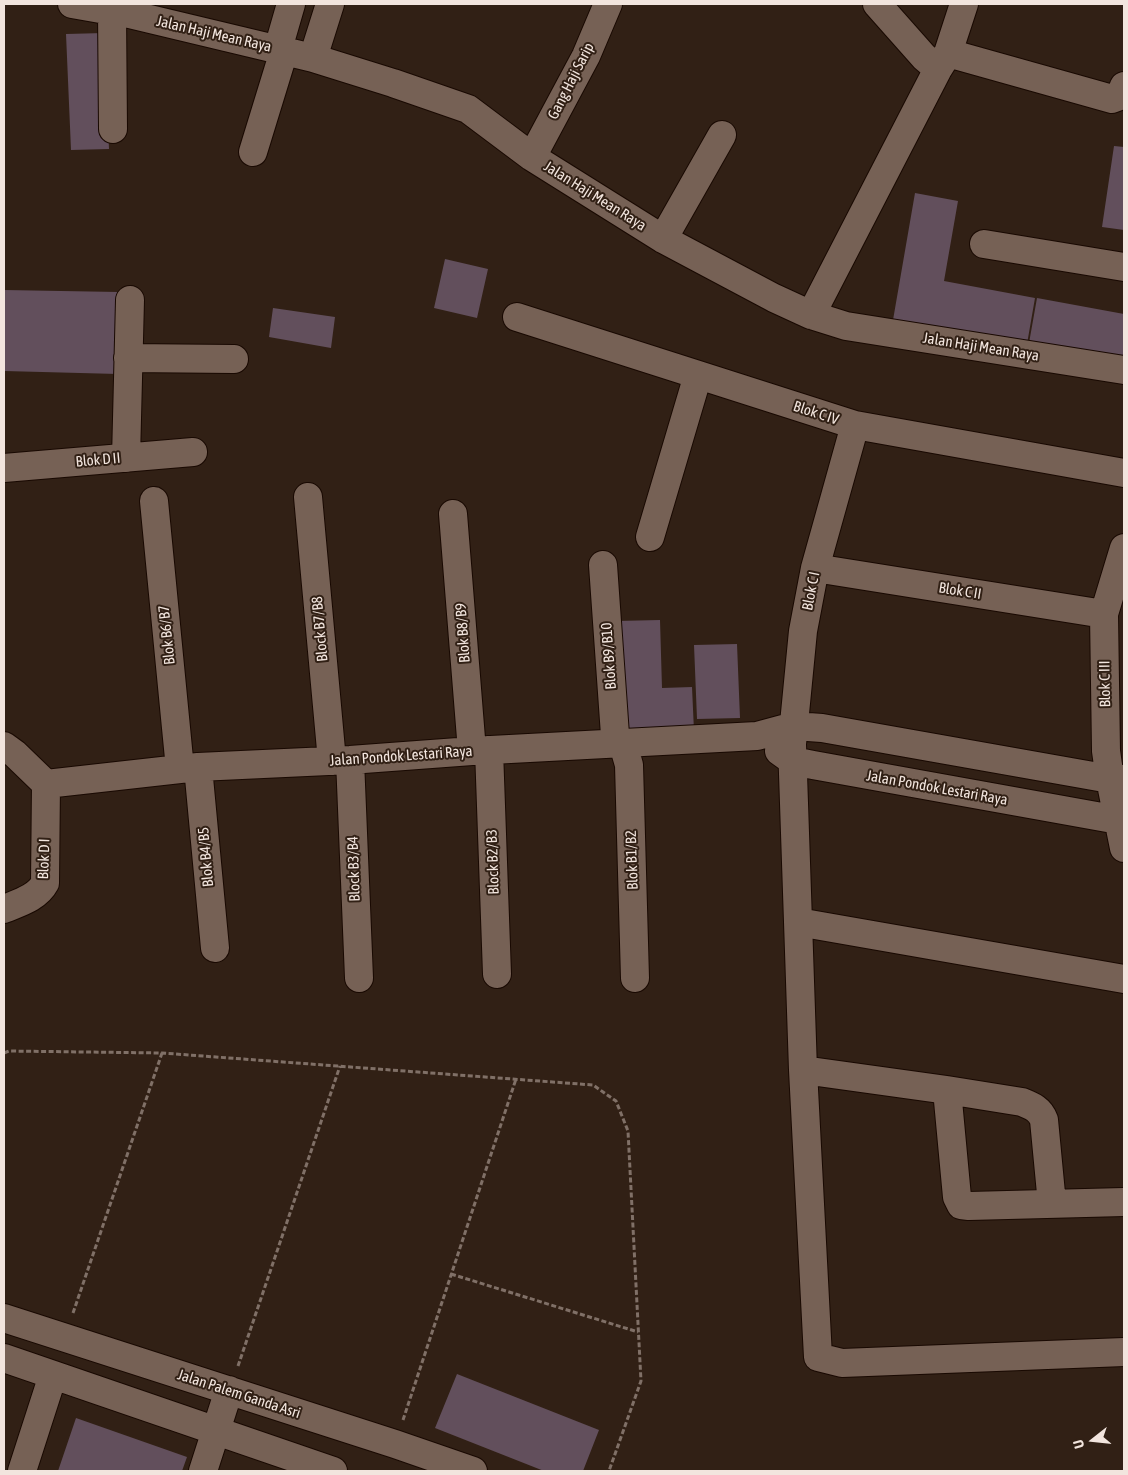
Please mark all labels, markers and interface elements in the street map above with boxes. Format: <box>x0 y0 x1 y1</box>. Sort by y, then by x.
street label: Jalan Haji Mean Raya <box>155 12 273 56</box>
street label: Gang Haji Sarip <box>544 40 598 122</box>
street label: Jalan Haji Mean Raya <box>540 157 650 235</box>
street label: Jalan Haji Mean Raya <box>922 329 1040 365</box>
street label: Blok C IV <box>791 397 841 429</box>
street label: Blok D II <box>75 449 121 471</box>
street label: Blok C I <box>798 570 824 612</box>
street label: Blok C II <box>937 579 983 603</box>
street label: Block B7/B8 <box>308 596 332 662</box>
street label: Blok B8/B9 <box>452 602 474 664</box>
street label: Blok B6/B7 <box>155 604 179 666</box>
street label: Blok B9/B10 <box>598 622 620 690</box>
street label: Blok C III <box>1096 660 1114 708</box>
street label: Jalan Pondok Lestari Raya <box>329 742 473 770</box>
street label: Jalan Pondok Lestari Raya <box>865 767 1009 809</box>
street label: Blok B4/B5 <box>194 826 218 888</box>
street label: Block B2/B3 <box>483 829 503 895</box>
street label: Blok B1/B2 <box>622 830 642 890</box>
street label: Block B3/B4 <box>344 836 364 902</box>
street label: Blok D I <box>34 838 54 880</box>
street label: Jalan Palem Ganda Asri <box>175 1366 303 1422</box>
north arrow <box>1068 1415 1118 1465</box>
text: U <box>1070 1438 1087 1450</box>

